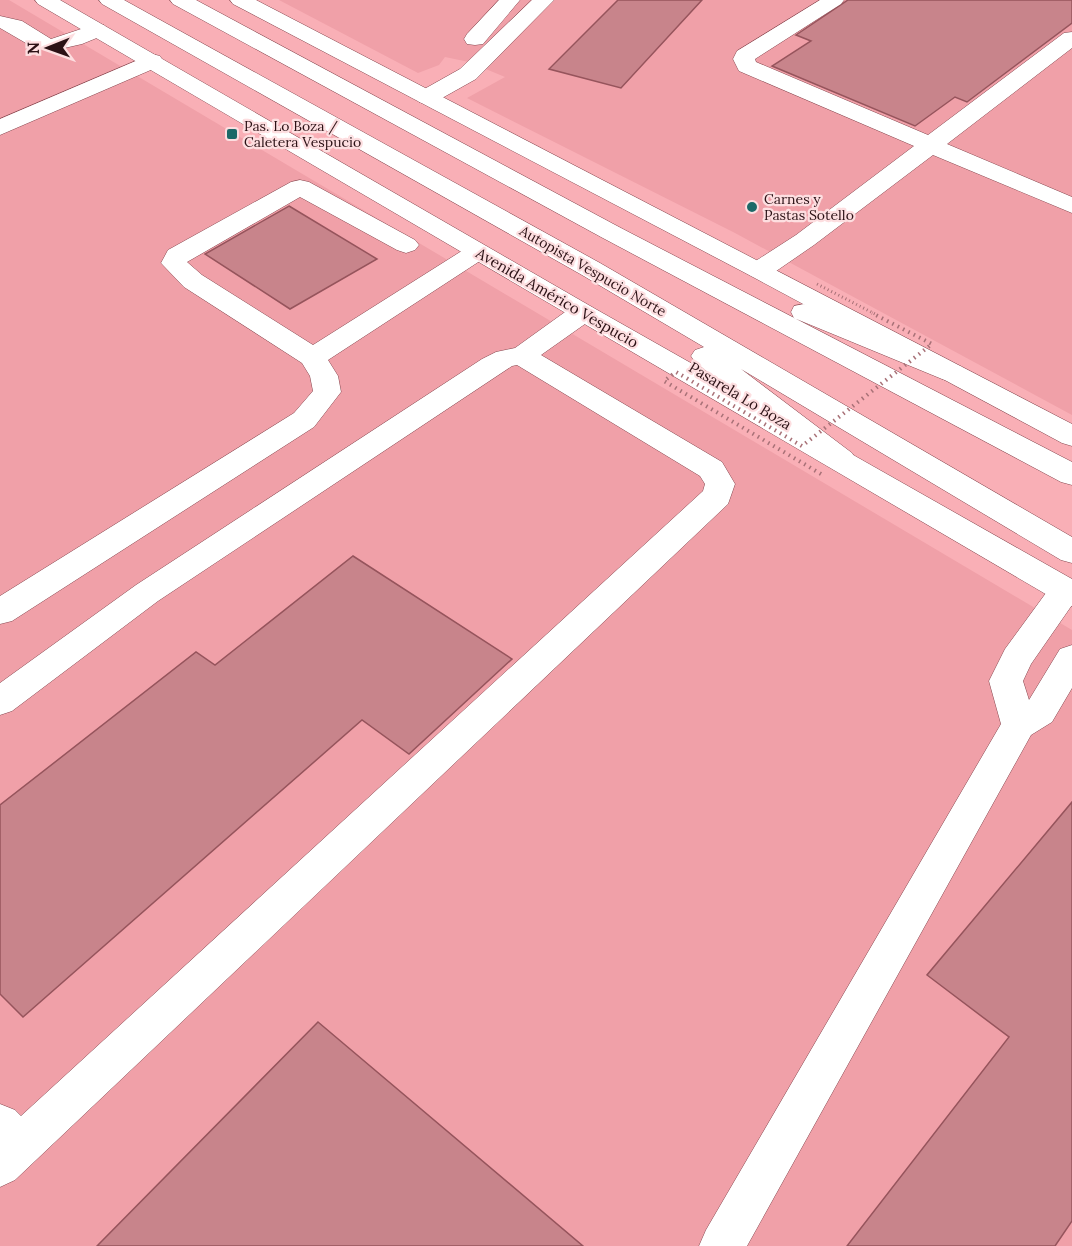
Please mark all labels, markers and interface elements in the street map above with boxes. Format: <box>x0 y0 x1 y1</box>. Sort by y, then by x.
north arrow <box>18 18 78 78</box>
text: N <box>23 42 43 55</box>
place label: Pas. Lo Boza / Caletera Vespucio <box>244 117 361 151</box>
marker: Pas. Lo Boza / Caletera Vespucio <box>225 127 239 141</box>
place label: Carnes y Pastas Sotello <box>764 190 854 224</box>
marker: Carnes y Pastas Sotello <box>745 200 759 214</box>
street label: Autopista Vespucio Norte <box>516 221 670 321</box>
street label: Avenida Américo Vespucio <box>472 243 642 352</box>
street label: Pasarela Lo Boza <box>685 357 795 434</box>

